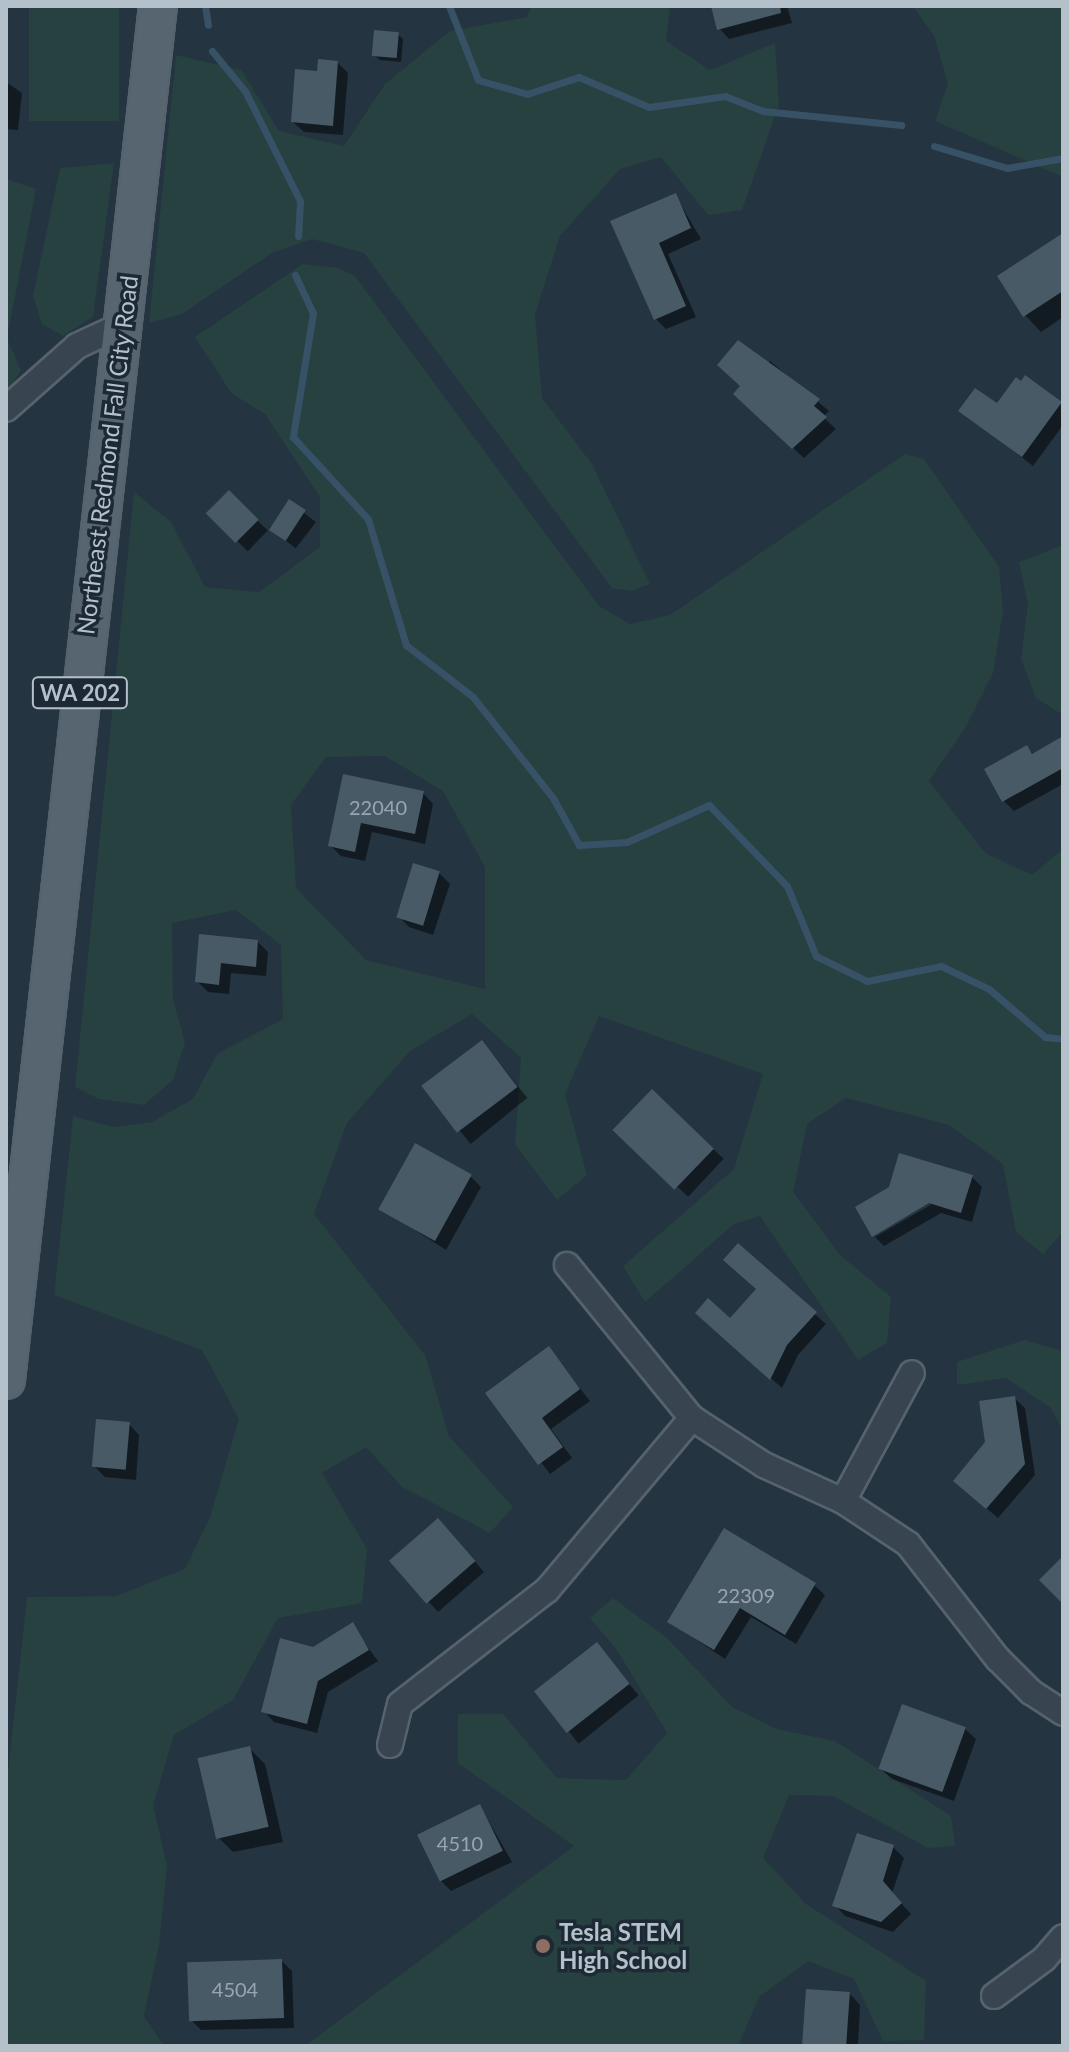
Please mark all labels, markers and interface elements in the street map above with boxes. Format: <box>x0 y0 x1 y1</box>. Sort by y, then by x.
street label: Northeast Redmond Fall City Road <box>71 274 143 636</box>
road number: WA 202 <box>30 675 130 711</box>
house number: 22040 <box>349 795 407 819</box>
house number: 22309 <box>717 1583 775 1607</box>
house number: 4510 <box>437 1831 483 1855</box>
place label: Tesla STEM High School <box>559 1918 687 1974</box>
marker: Tesla STEM High School <box>534 1937 552 1955</box>
house number: 4504 <box>212 1977 258 2001</box>

